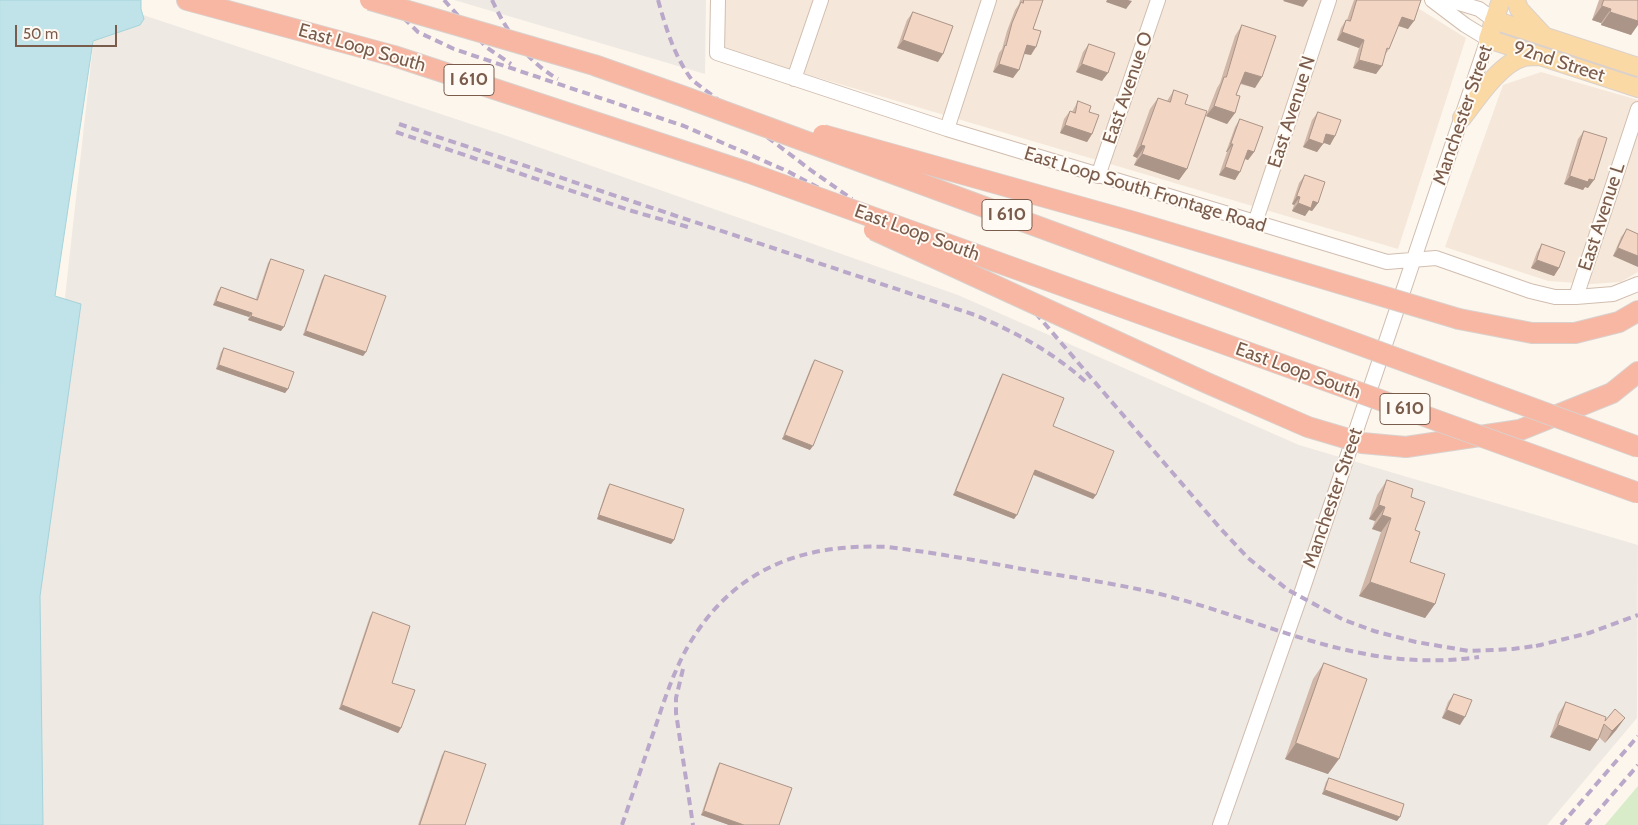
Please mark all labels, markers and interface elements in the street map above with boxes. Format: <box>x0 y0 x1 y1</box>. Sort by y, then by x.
scale bar <box>18 15 120 47</box>
street label: East Loop South <box>296 19 428 77</box>
text: 50 m <box>23 25 58 43</box>
street label: East Avenue O <box>1098 29 1158 147</box>
street label: 92nd Street <box>1510 36 1608 88</box>
street label: Manchester Street <box>1428 42 1498 188</box>
street label: East Avenue N <box>1263 53 1321 171</box>
road number: I 610 <box>444 64 494 96</box>
street label: East Loop South Frontage Road <box>1021 142 1269 238</box>
street label: East Avenue L <box>1574 160 1630 274</box>
street label: East Loop South <box>851 200 983 266</box>
road number: I 610 <box>982 200 1032 230</box>
street label: East Loop South <box>1232 338 1364 404</box>
road number: I 610 <box>1380 394 1430 424</box>
street label: Manchester Street <box>1298 425 1368 571</box>

